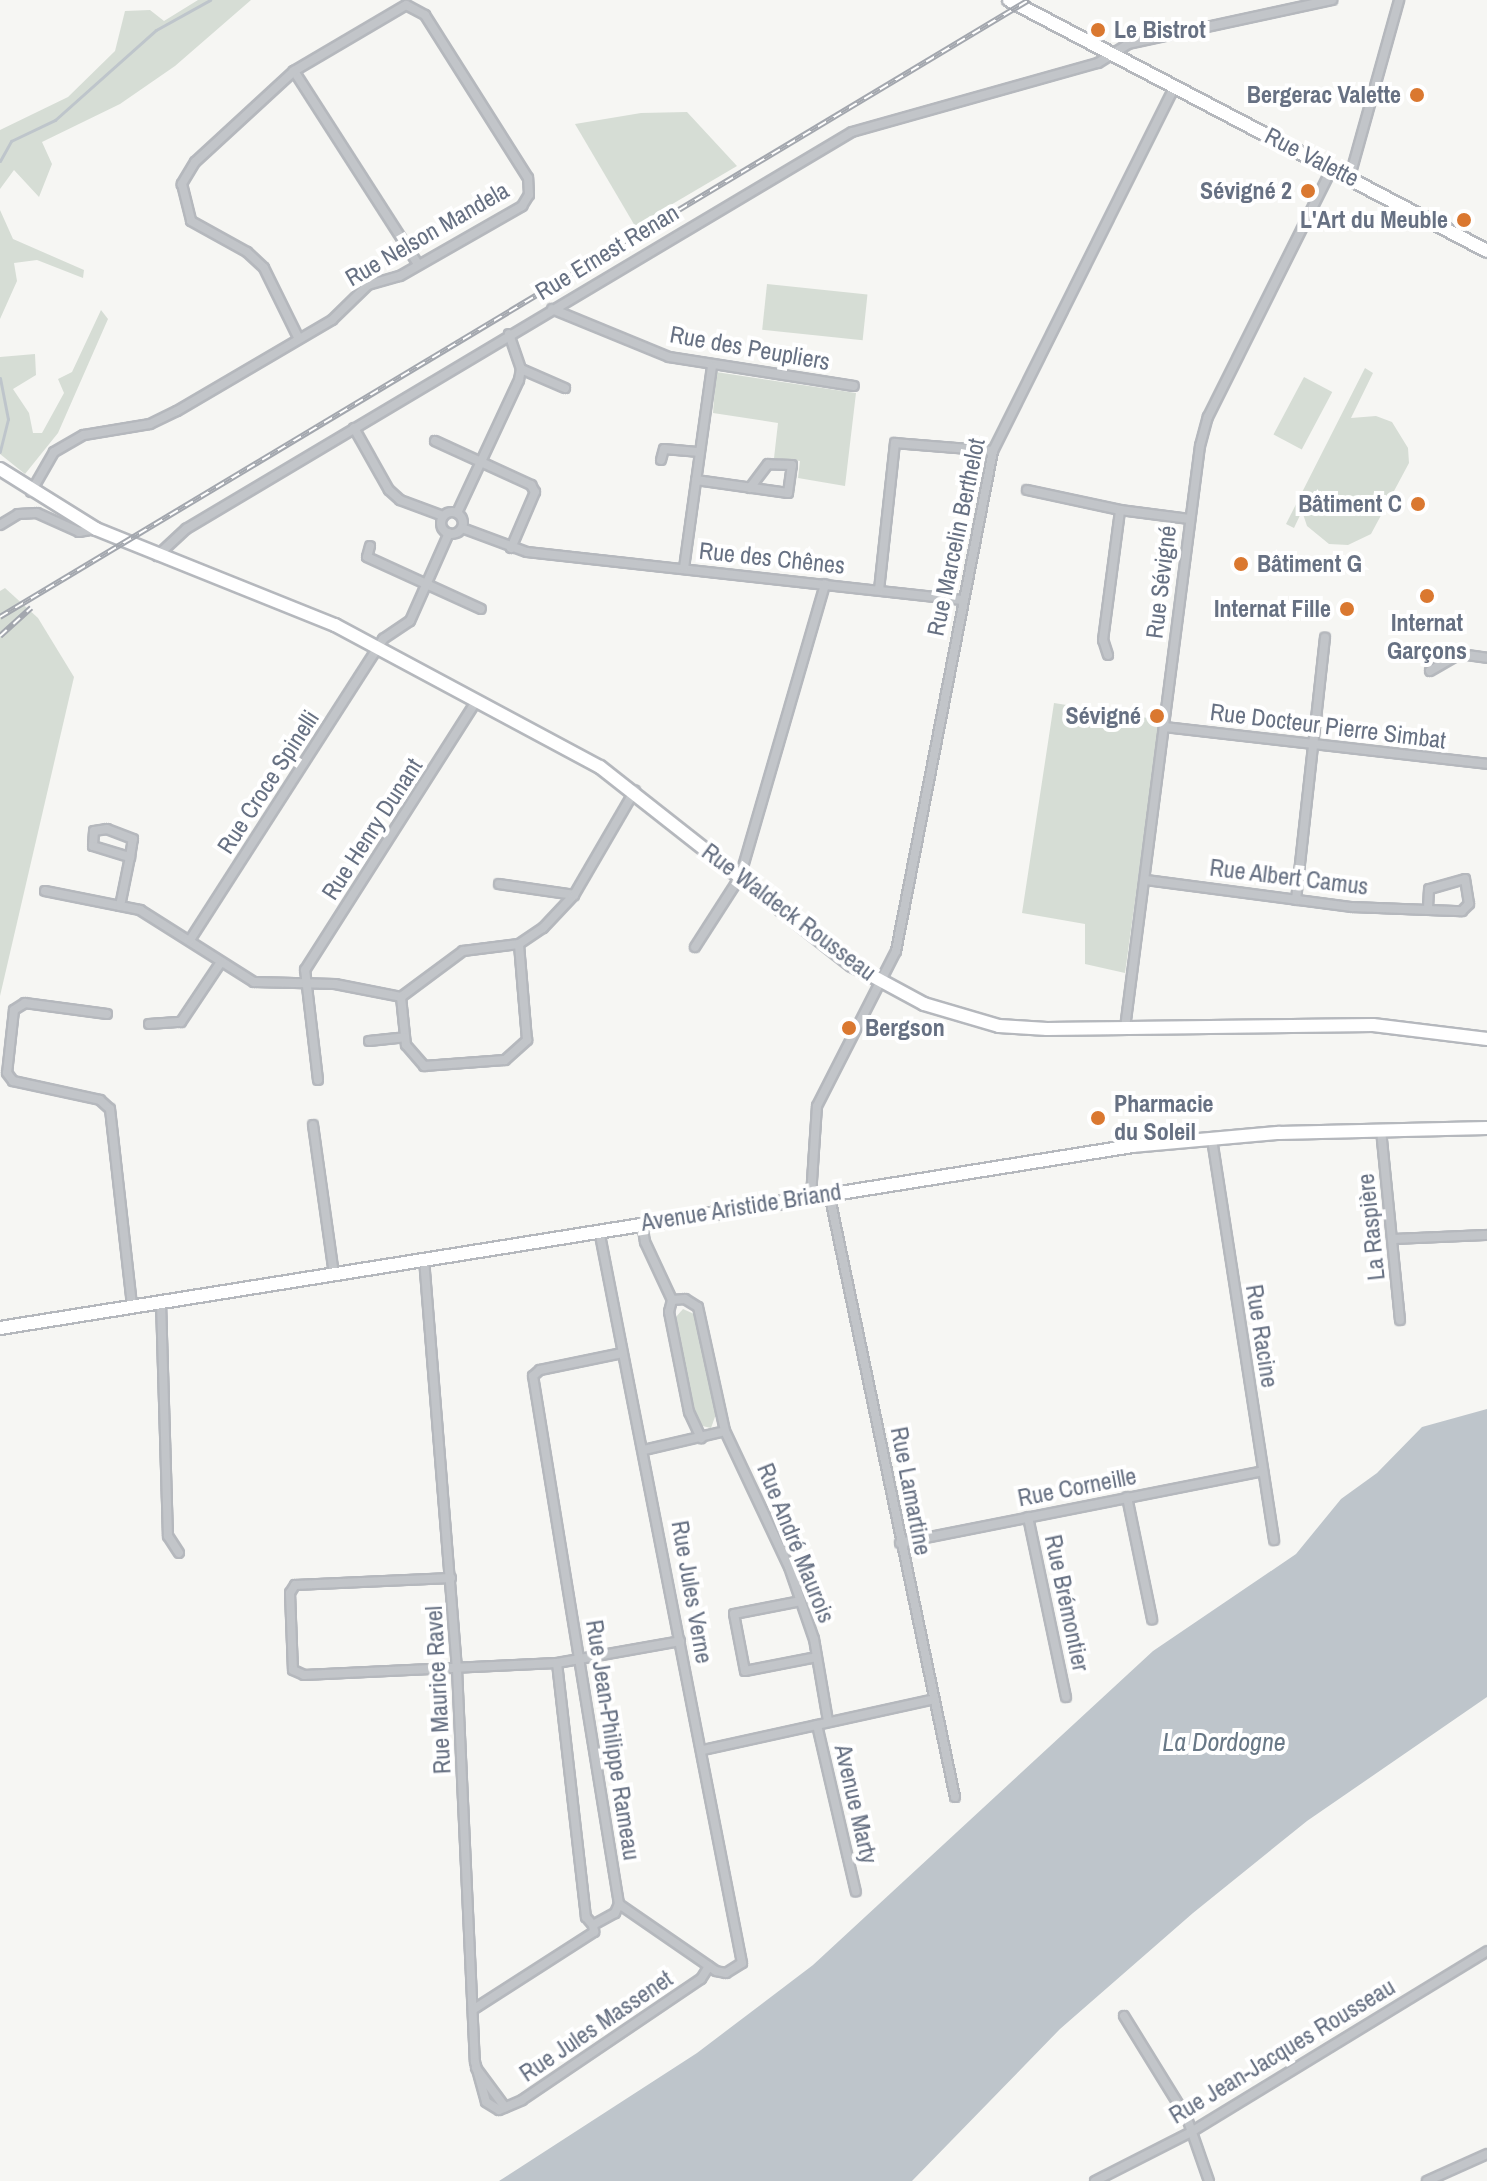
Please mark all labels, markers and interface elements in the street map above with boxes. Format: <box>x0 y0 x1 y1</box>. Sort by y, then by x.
place label: Le Bistrot <box>1114 16 1206 44</box>
marker: Le Bistrot <box>1089 21 1107 39</box>
place label: Bergerac Valette <box>1247 81 1401 109</box>
marker: Bergerac Valette <box>1408 86 1426 104</box>
street label: Rue Valette <box>1260 121 1364 193</box>
street label: Rue Nelson Mandela <box>340 176 514 292</box>
place label: Sévigné 2 <box>1200 177 1292 205</box>
marker: Sévigné 2 <box>1299 182 1317 200</box>
street label: Rue Ernest Renan <box>530 198 684 306</box>
place label: L'Art du Meuble <box>1300 206 1448 234</box>
marker: L'Art du Meuble <box>1455 211 1473 229</box>
street label: Rue des Peupliers <box>668 320 832 376</box>
street label: Rue Marcelin Berthelot <box>921 436 991 638</box>
place label: Bâtiment C <box>1298 490 1402 518</box>
marker: Bâtiment C <box>1409 495 1427 513</box>
street label: Rue Sévigné <box>1140 524 1182 640</box>
street label: Rue des Chênes <box>698 536 846 580</box>
place label: Bâtiment G <box>1257 550 1362 578</box>
marker: Bâtiment G <box>1232 555 1250 573</box>
marker: Internat Garçons <box>1418 587 1436 605</box>
place label: Internat Fille <box>1214 595 1331 623</box>
marker: Internat Fille <box>1338 600 1356 618</box>
place label: Internat Garçons <box>1387 609 1467 665</box>
street label: Rue Docteur Pierre Simbat <box>1208 697 1448 755</box>
place label: Sévigné <box>1066 702 1141 730</box>
street label: Rue Croce Spinelli <box>211 705 325 859</box>
marker: Sévigné <box>1148 707 1166 725</box>
street label: Rue Henry Dunant <box>316 753 428 905</box>
street label: Rue Waldeck Rousseau <box>696 837 882 987</box>
street label: Rue Albert Camus <box>1207 853 1371 901</box>
place label: Bergson <box>865 1014 945 1042</box>
marker: Bergson <box>840 1019 858 1037</box>
place label: Pharmacie du Soleil <box>1114 1090 1214 1146</box>
marker: Pharmacie du Soleil <box>1089 1109 1107 1127</box>
street label: La Raspière <box>1351 1172 1391 1282</box>
street label: Avenue Aristide Briand <box>638 1177 844 1237</box>
street label: Rue Racine <box>1240 1282 1284 1390</box>
street label: Rue Lamartine <box>884 1424 938 1558</box>
street label: Rue André Maurois <box>751 1458 841 1628</box>
street label: Rue Corneille <box>1015 1461 1139 1513</box>
street label: Rue Jules Verne <box>665 1518 719 1666</box>
street label: Rue Brémontier <box>1038 1532 1096 1674</box>
street label: Rue Maurice Ravel <box>419 1605 457 1775</box>
street label: Rue Jean-Philippe Rameau <box>580 1618 646 1862</box>
water label: La Dordogne <box>1162 1726 1286 1758</box>
street label: Avenue Marty <box>828 1742 884 1866</box>
street label: Rue Jules Massenet <box>514 1964 678 2088</box>
street label: Rue Jean-Jacques Rousseau <box>1164 1972 1400 2130</box>

